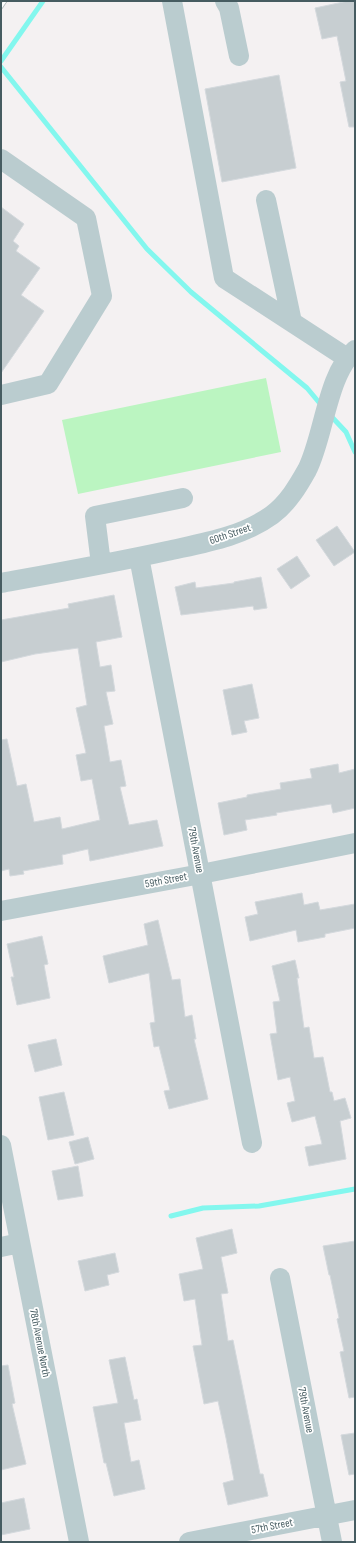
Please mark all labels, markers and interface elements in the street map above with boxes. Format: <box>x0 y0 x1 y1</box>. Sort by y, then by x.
street label: 60th Street <box>208 521 253 547</box>
street label: 79th Avenue <box>185 826 207 874</box>
street label: 59th Street <box>144 869 189 890</box>
street label: 78th Avenue North <box>27 1308 53 1378</box>
street label: 79th Avenue <box>295 1386 317 1434</box>
street label: 57th Street <box>250 1516 294 1536</box>

